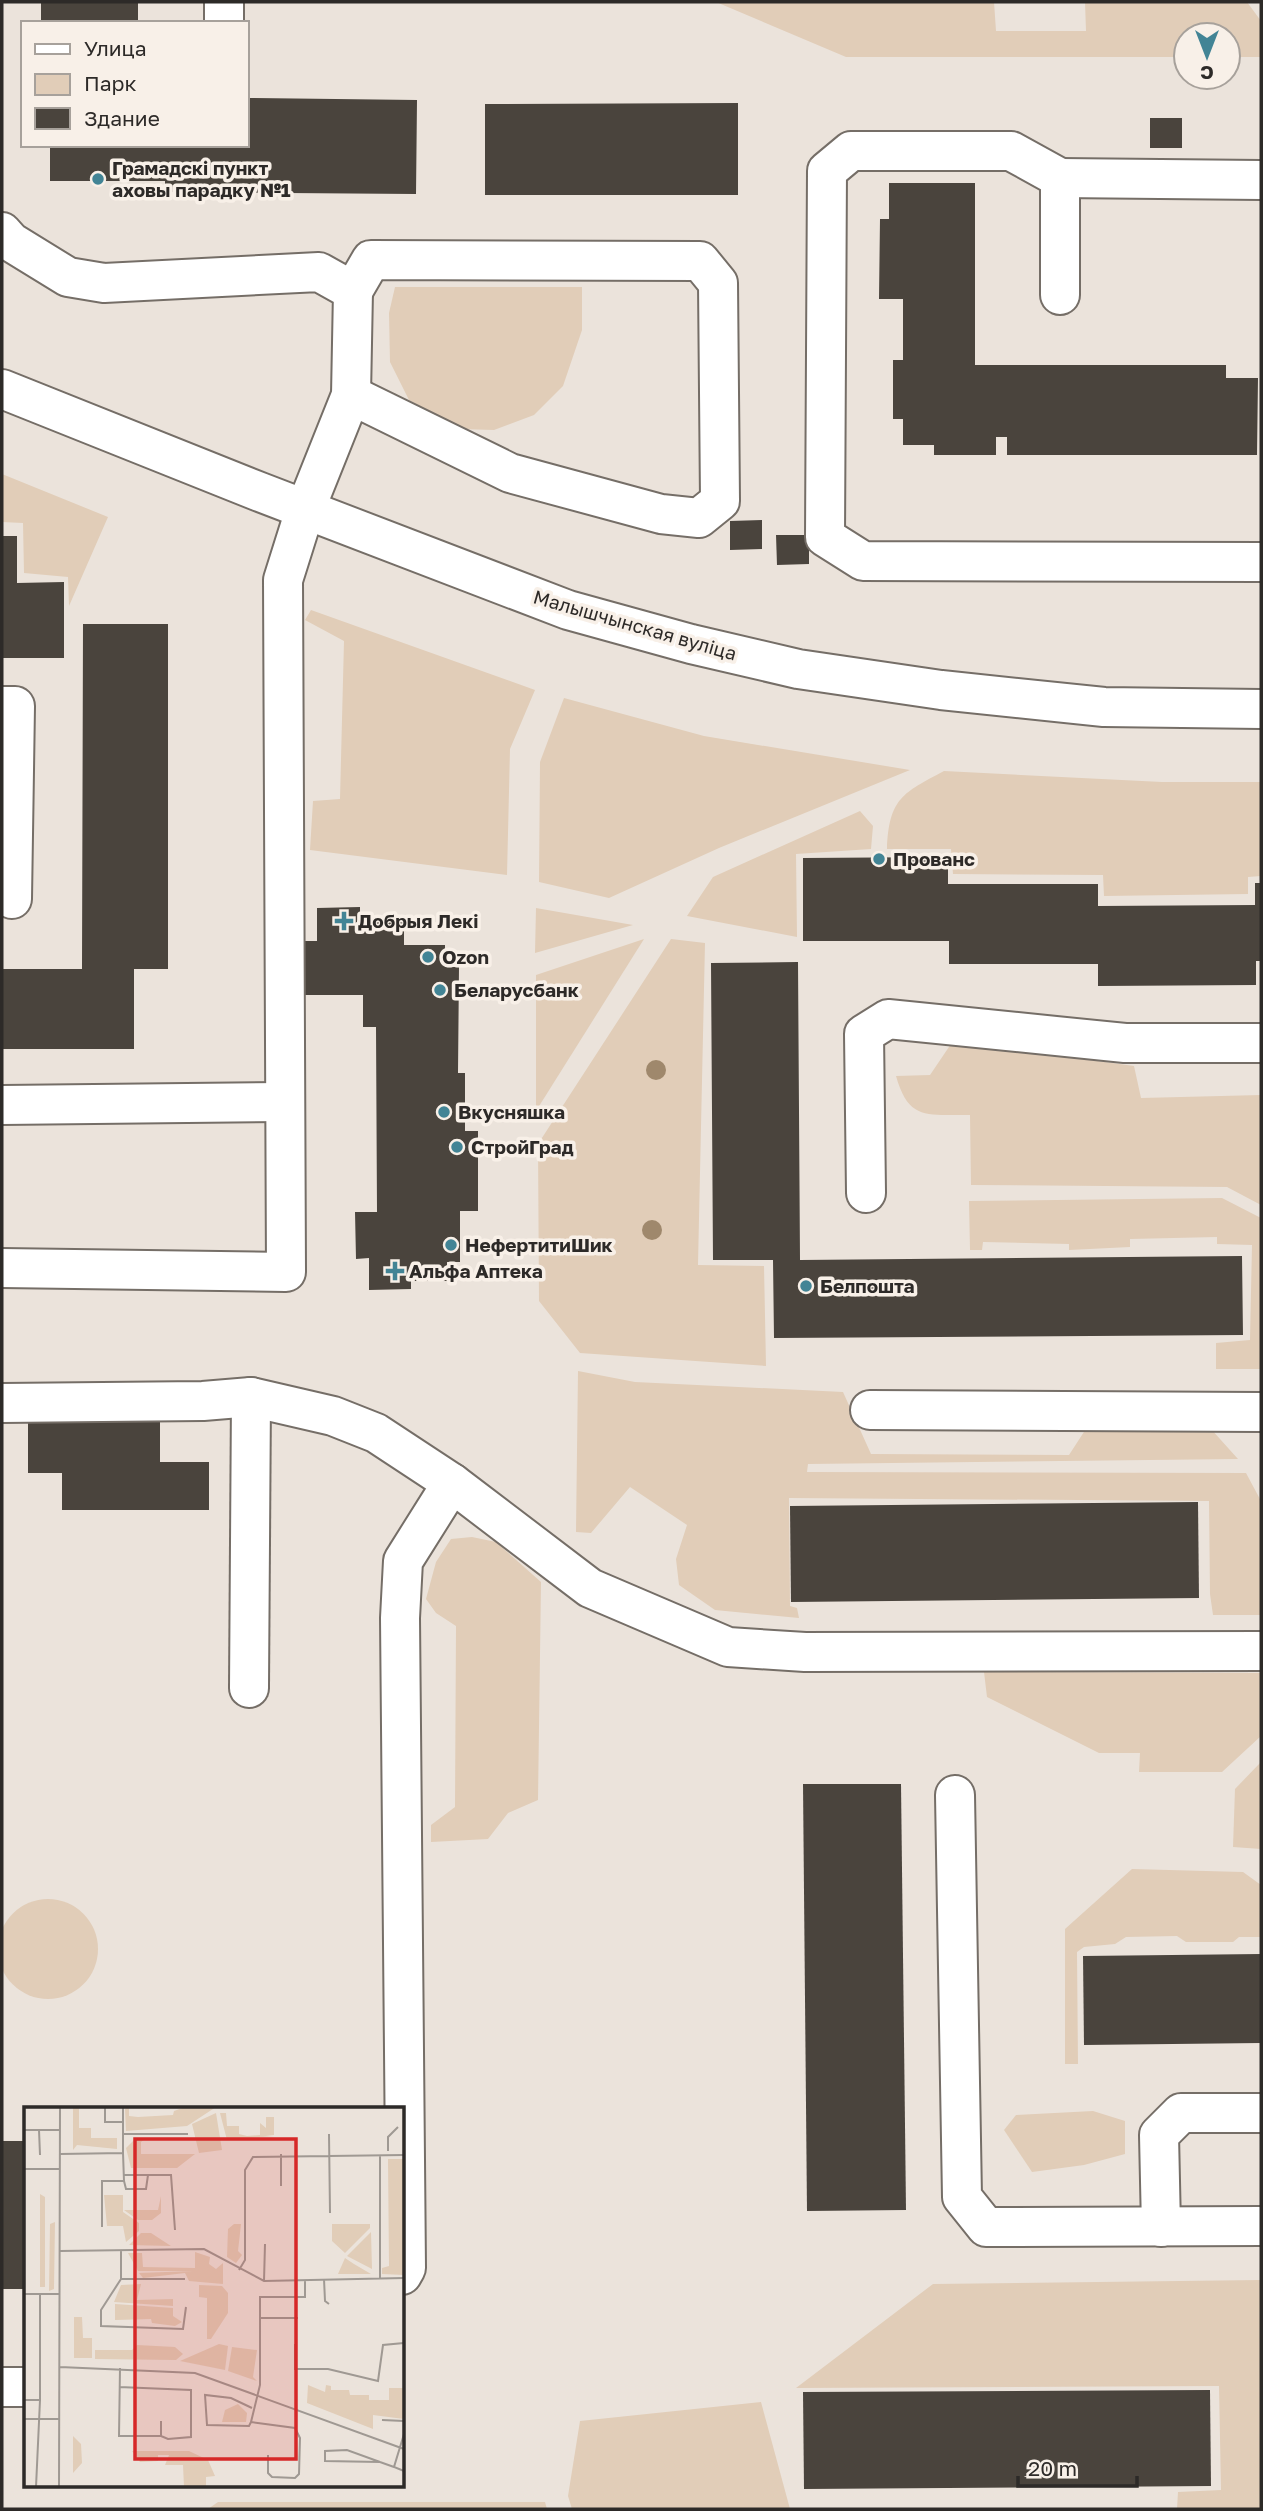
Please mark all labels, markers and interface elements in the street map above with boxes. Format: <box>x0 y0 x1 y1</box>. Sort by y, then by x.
legend <box>21 21 248 147</box>
north arrow <box>1172 21 1242 91</box>
text: Улица <box>84 35 147 61</box>
text: С <box>1200 62 1214 85</box>
text: Парк <box>84 70 137 96</box>
text: Здание <box>84 105 160 131</box>
place label: Грамадскі пункт аховы парадку №1 <box>112 156 291 201</box>
marker: Грамадскі пункт аховы парадку №1 <box>90 171 106 187</box>
street label: Малышчынская вуліца <box>531 584 739 665</box>
place label: Прованс <box>893 847 975 870</box>
marker: Прованс <box>871 851 887 867</box>
place label: Добрыя Лекі <box>358 909 478 932</box>
marker: Добрыя Лекі <box>336 913 352 929</box>
place label: Ozon <box>442 945 489 968</box>
marker: Ozon <box>420 949 436 965</box>
place label: Беларусбанк <box>454 978 579 1001</box>
marker: Беларусбанк <box>432 982 448 998</box>
place label: Вкусняшка <box>458 1100 565 1123</box>
marker: Вкусняшка <box>436 1104 452 1120</box>
place label: СтройГрад <box>471 1135 574 1158</box>
marker: СтройГрад <box>449 1139 465 1155</box>
place label: НефертитиШик <box>465 1233 613 1256</box>
marker: НефертитиШик <box>443 1237 459 1253</box>
place label: Альфа Аптека <box>409 1259 543 1282</box>
marker: Альфа Аптека <box>387 1263 403 1279</box>
place label: Белпошта <box>820 1274 914 1297</box>
marker: Белпошта <box>798 1278 814 1294</box>
inset map <box>24 2107 404 2486</box>
scale bar <box>1018 2444 1137 2488</box>
text: 20 m <box>1028 2455 1077 2481</box>

